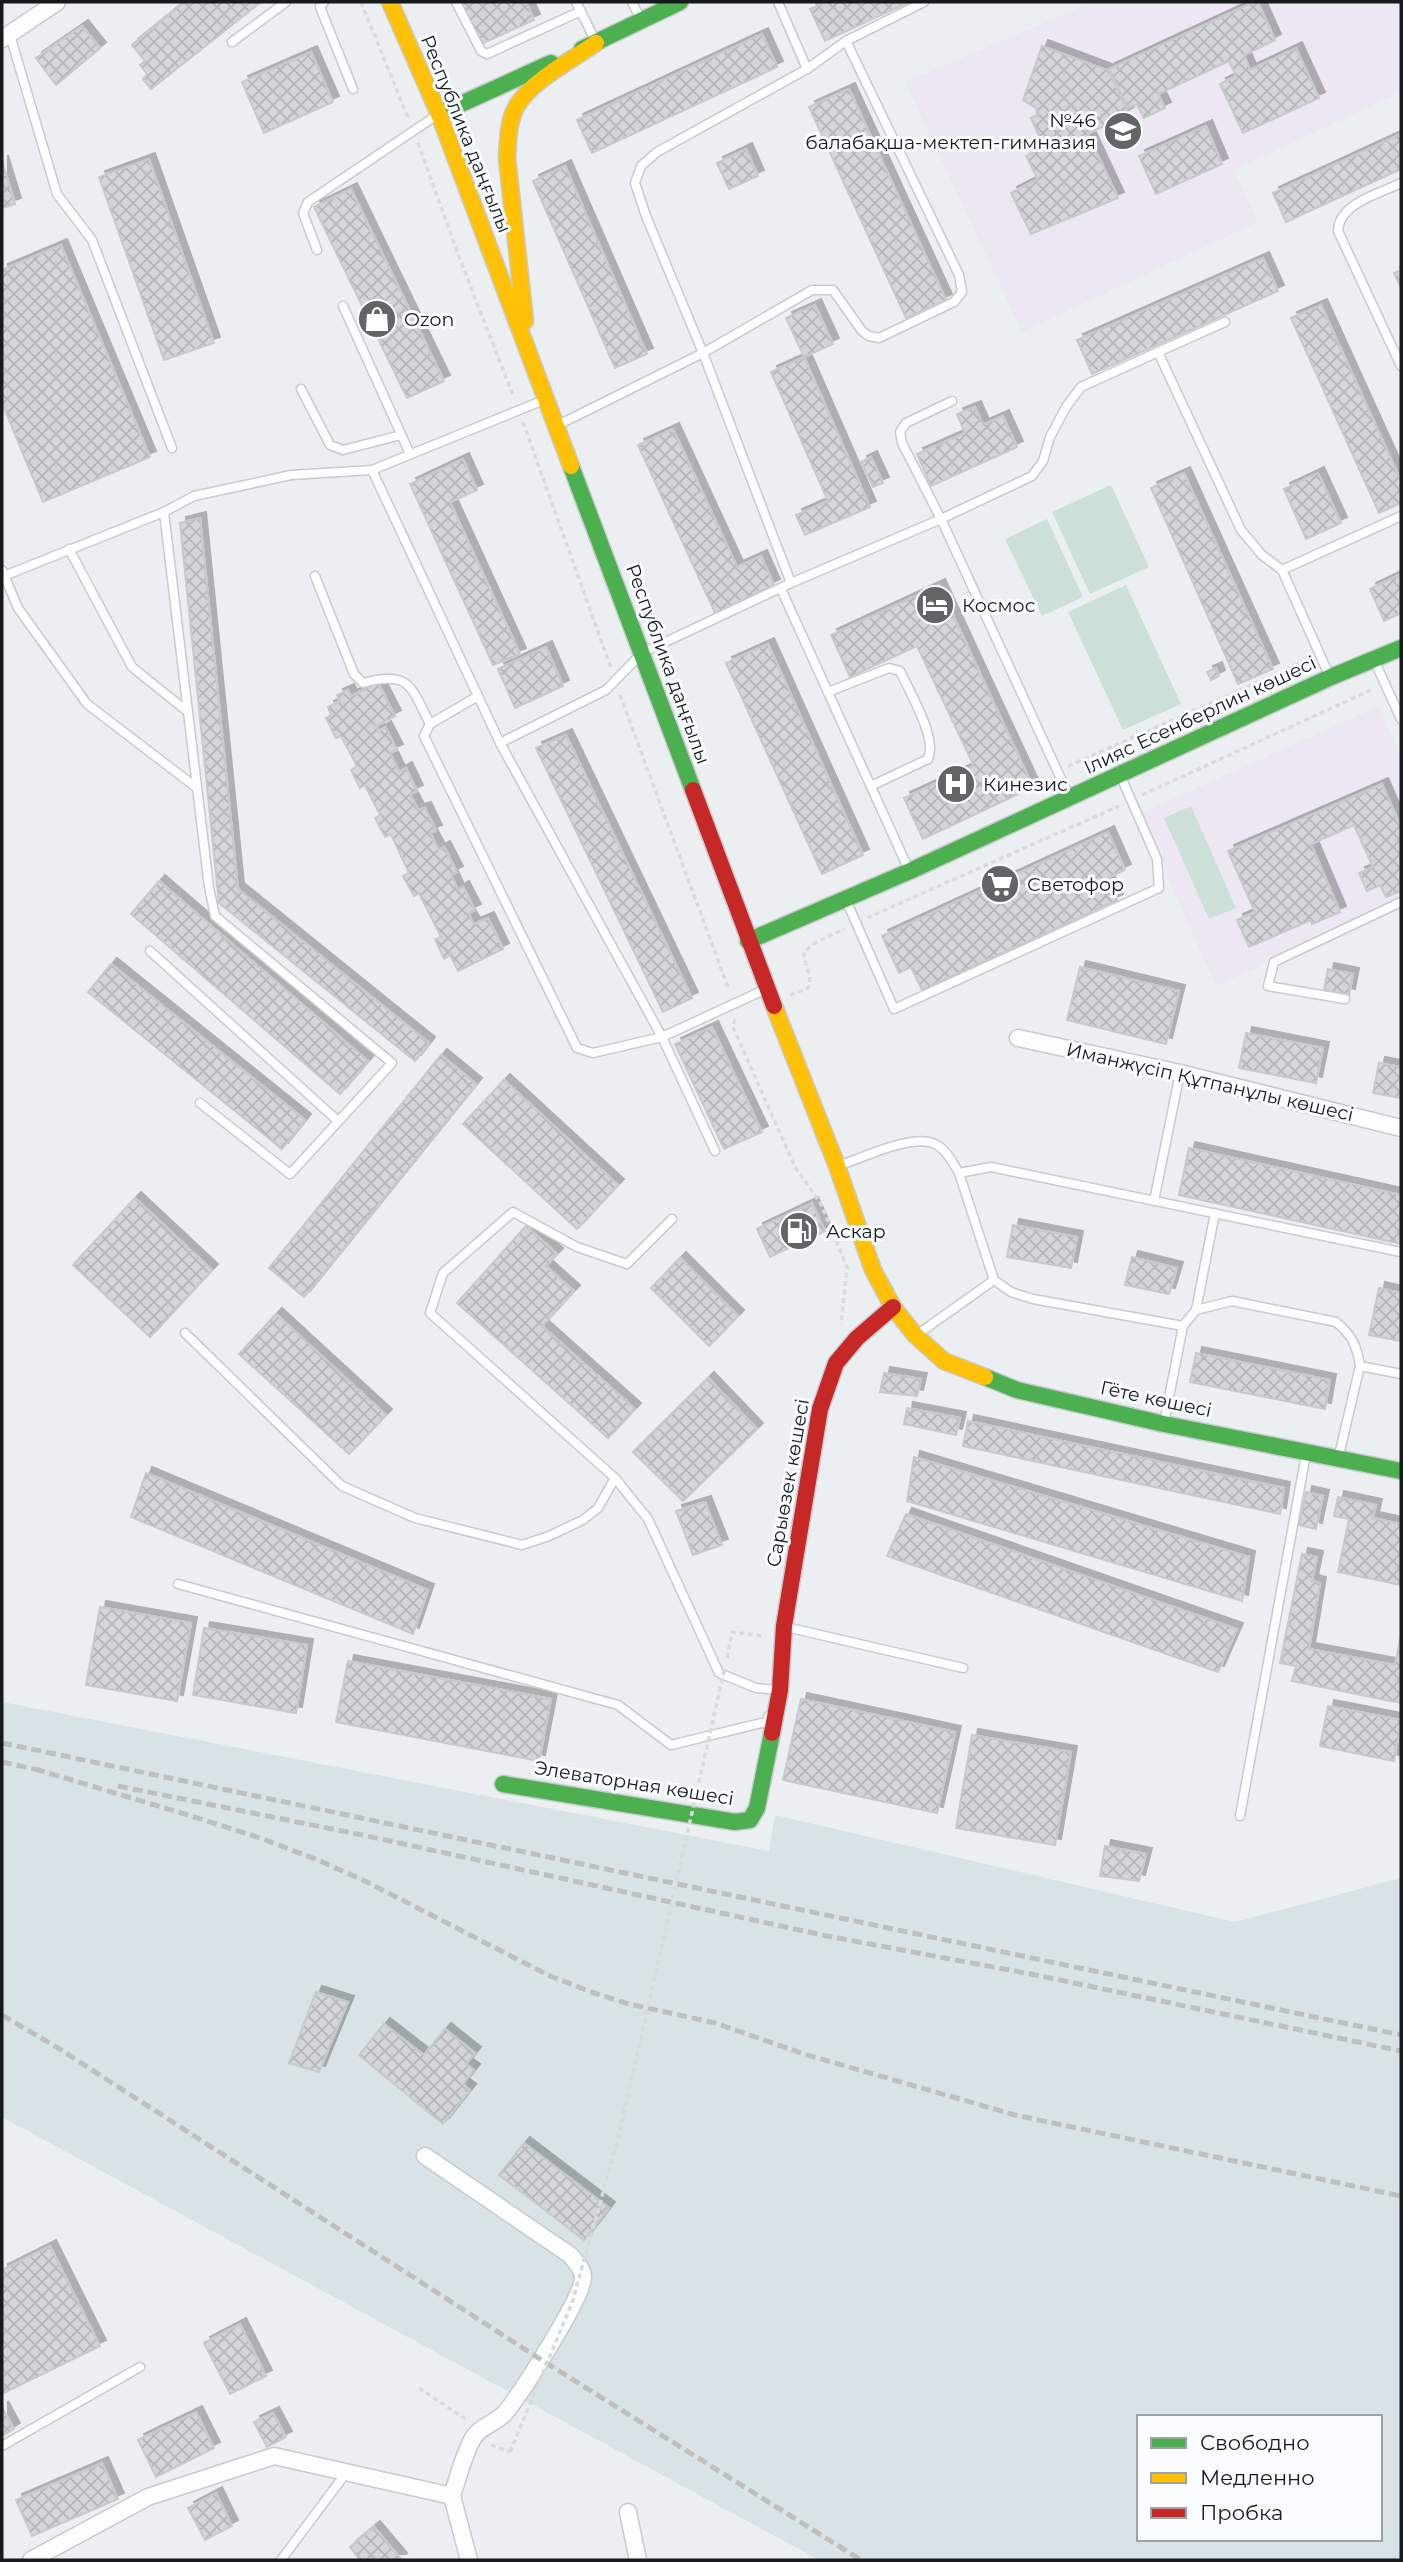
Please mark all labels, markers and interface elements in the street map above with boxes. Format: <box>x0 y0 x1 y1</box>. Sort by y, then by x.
street label: Республика даңғылы <box>416 32 516 236</box>
place label: №46 балабақша-мектеп-гимназия <box>805 109 1096 154</box>
school or university icon: №46 балабақша-мектеп-гимназия <box>1102 110 1144 152</box>
shop icon: Ozon <box>356 298 398 340</box>
place label: Ozon <box>404 308 454 331</box>
street label: Республика даңғылы <box>621 561 715 767</box>
hotel icon: Космос <box>914 584 956 626</box>
place label: Космос <box>962 594 1036 617</box>
street label: Ілияс Есенберлин көшесі <box>1080 651 1320 779</box>
hospital icon: Кинезис <box>935 763 977 805</box>
place label: Кинезис <box>983 773 1068 796</box>
supermarket icon: Светофор <box>979 863 1021 905</box>
place label: Светофор <box>1027 873 1124 896</box>
street label: Иманжүсіп Құтпанұлы көшесі <box>1064 1038 1356 1126</box>
fuel station icon: Аскар <box>778 1210 820 1252</box>
place label: Аскар <box>826 1220 886 1243</box>
street label: Гёте көшесі <box>1098 1376 1214 1422</box>
street label: Сарыөзек көшесі <box>762 1397 814 1569</box>
street label: Элеваторная көшесі <box>533 1756 735 1810</box>
legend <box>1137 2415 1382 2541</box>
text: Свободно <box>1200 2430 1310 2455</box>
text: Медленно <box>1200 2465 1315 2490</box>
text: Пробка <box>1200 2500 1283 2525</box>

